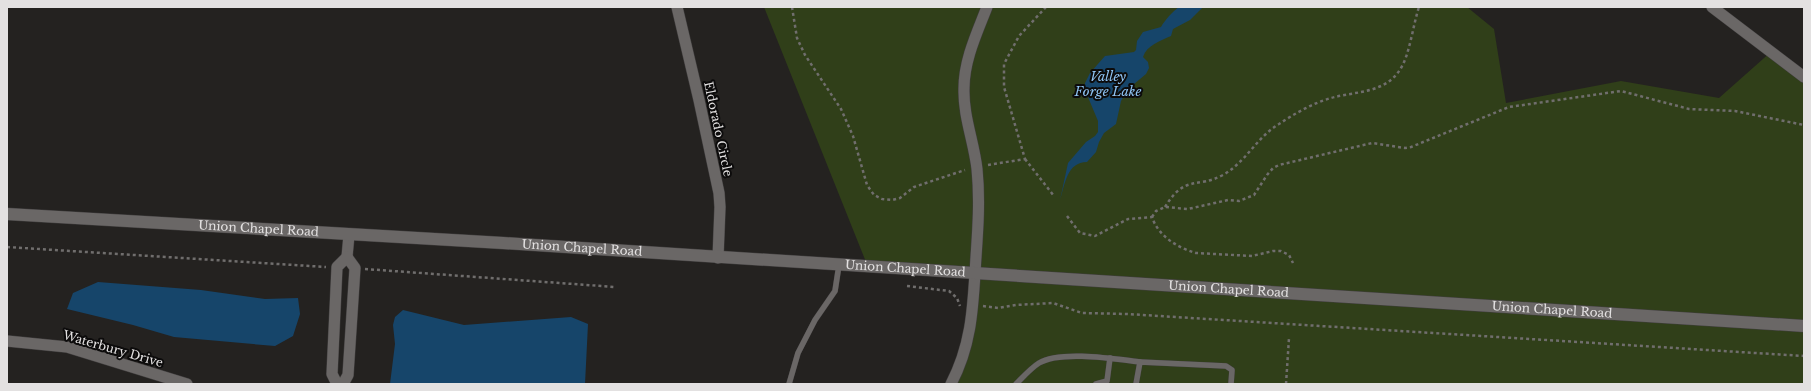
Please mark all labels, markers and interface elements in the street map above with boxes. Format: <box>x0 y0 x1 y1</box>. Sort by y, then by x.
water label: Valley Forge Lake <box>1074 68 1141 100</box>
street label: Eldorado Circle <box>701 80 736 178</box>
street label: Union Chapel Road <box>198 217 319 239</box>
street label: Union Chapel Road <box>521 236 643 259</box>
street label: Union Chapel Road <box>845 257 966 280</box>
street label: Union Chapel Road <box>1168 277 1289 300</box>
street label: Union Chapel Road <box>1491 298 1613 321</box>
street label: Waterbury Drive <box>60 327 165 370</box>

